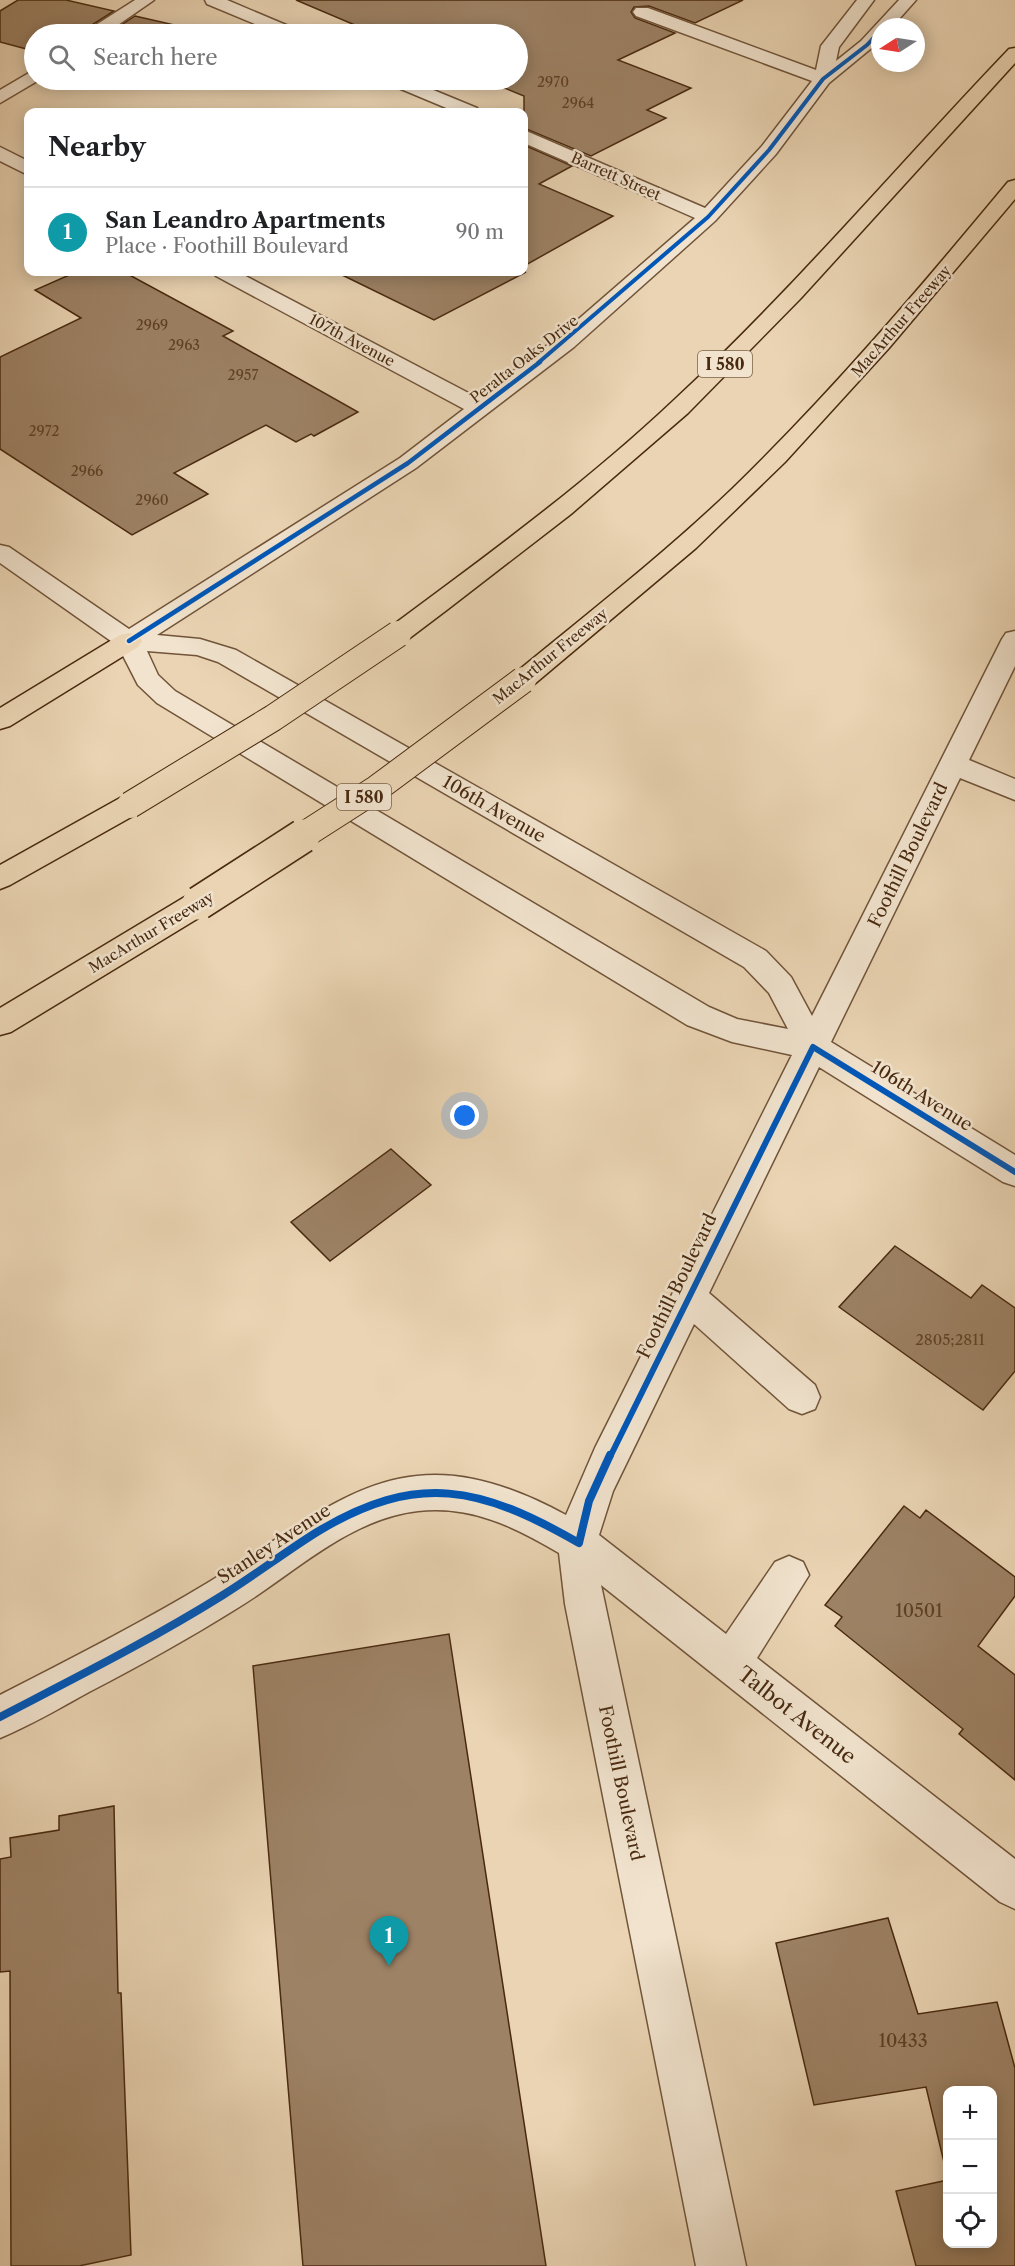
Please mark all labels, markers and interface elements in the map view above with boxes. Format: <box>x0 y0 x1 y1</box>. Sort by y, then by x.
north arrow <box>871 18 925 72</box>
search box <box>24 24 528 90</box>
icon: search <box>45 41 78 74</box>
text: Search here <box>93 44 218 71</box>
house number: 2970 <box>537 73 569 91</box>
house number: 2964 <box>562 94 594 112</box>
text: Nearby <box>48 131 146 163</box>
street label: Barrett Street <box>568 148 665 205</box>
text: San Leandro Apartments <box>105 207 386 234</box>
text: 1 <box>63 220 72 244</box>
text: 90 m <box>456 220 504 244</box>
text: Place · Foothill Boulevard <box>105 234 349 258</box>
street label: MacArthur Freeway <box>847 261 955 381</box>
street label: 107th Avenue <box>306 309 398 371</box>
street label: Peralta Oaks Drive <box>466 311 582 407</box>
house number: 2969 <box>136 316 168 334</box>
house number: 2963 <box>168 336 200 354</box>
road number: I 580 <box>698 351 752 377</box>
house number: 2957 <box>228 366 258 384</box>
house number: 2972 <box>28 422 60 440</box>
house number: 2966 <box>71 462 103 480</box>
house number: 2960 <box>135 491 169 509</box>
street label: MacArthur Freeway <box>489 603 612 708</box>
street label: 106th Avenue <box>439 771 549 847</box>
street label: Foothill Boulevard <box>863 779 953 931</box>
road number: I 580 <box>337 784 391 810</box>
street label: MacArthur Freeway <box>85 887 217 977</box>
street label: 106th Avenue <box>867 1056 977 1136</box>
your location <box>450 1101 479 1130</box>
street label: Foothill Boulevard <box>632 1210 722 1362</box>
house number: 2805;2811 <box>915 1330 985 1349</box>
street label: Stanley Avenue <box>213 1499 335 1589</box>
house number: 10501 <box>895 1600 943 1622</box>
street label: Talbot Avenue <box>733 1661 861 1769</box>
street label: Foothill Boulevard <box>594 1703 648 1863</box>
pin: 1 <box>370 1916 408 1966</box>
house number: 10433 <box>878 2030 928 2052</box>
map controls <box>943 2086 997 2248</box>
button: + <box>943 2086 997 2140</box>
button: − <box>943 2140 997 2194</box>
button: locate <box>943 2194 997 2248</box>

